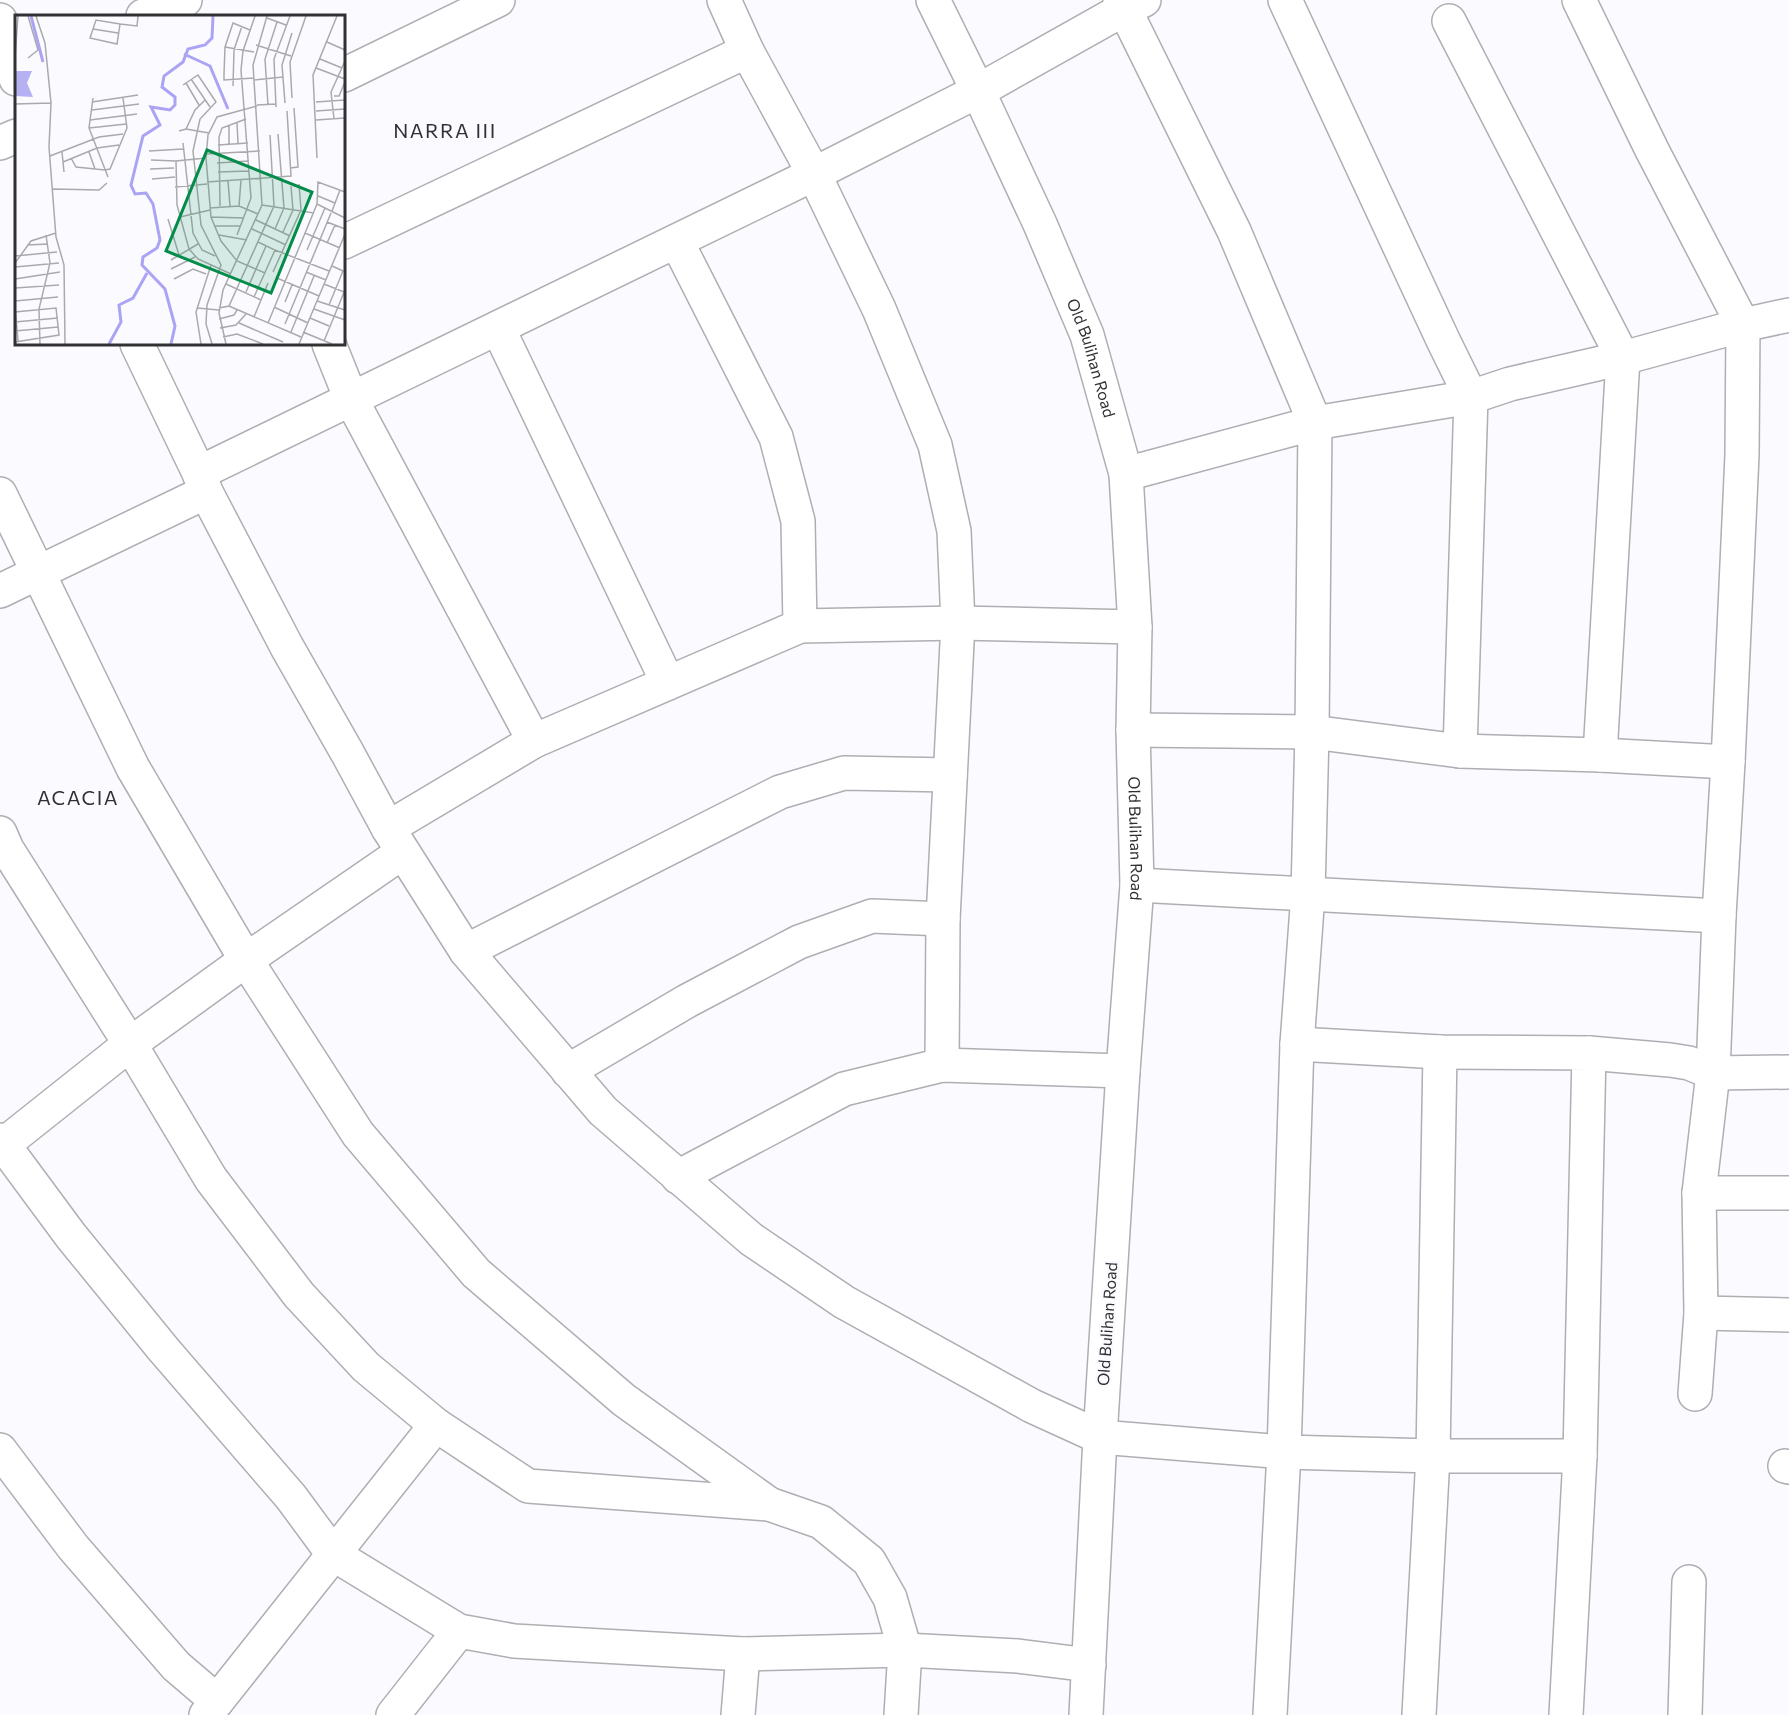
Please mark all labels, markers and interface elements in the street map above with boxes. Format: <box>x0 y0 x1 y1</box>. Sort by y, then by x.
inset map <box>15 15 345 345</box>
district label: NARRA III <box>393 118 497 142</box>
street label: Old Bulihan Road <box>1064 295 1120 420</box>
street label: Old Bulihan Road <box>1125 776 1147 901</box>
district label: ACACIA <box>37 785 119 809</box>
street label: Old Bulihan Road <box>1093 1261 1120 1386</box>

